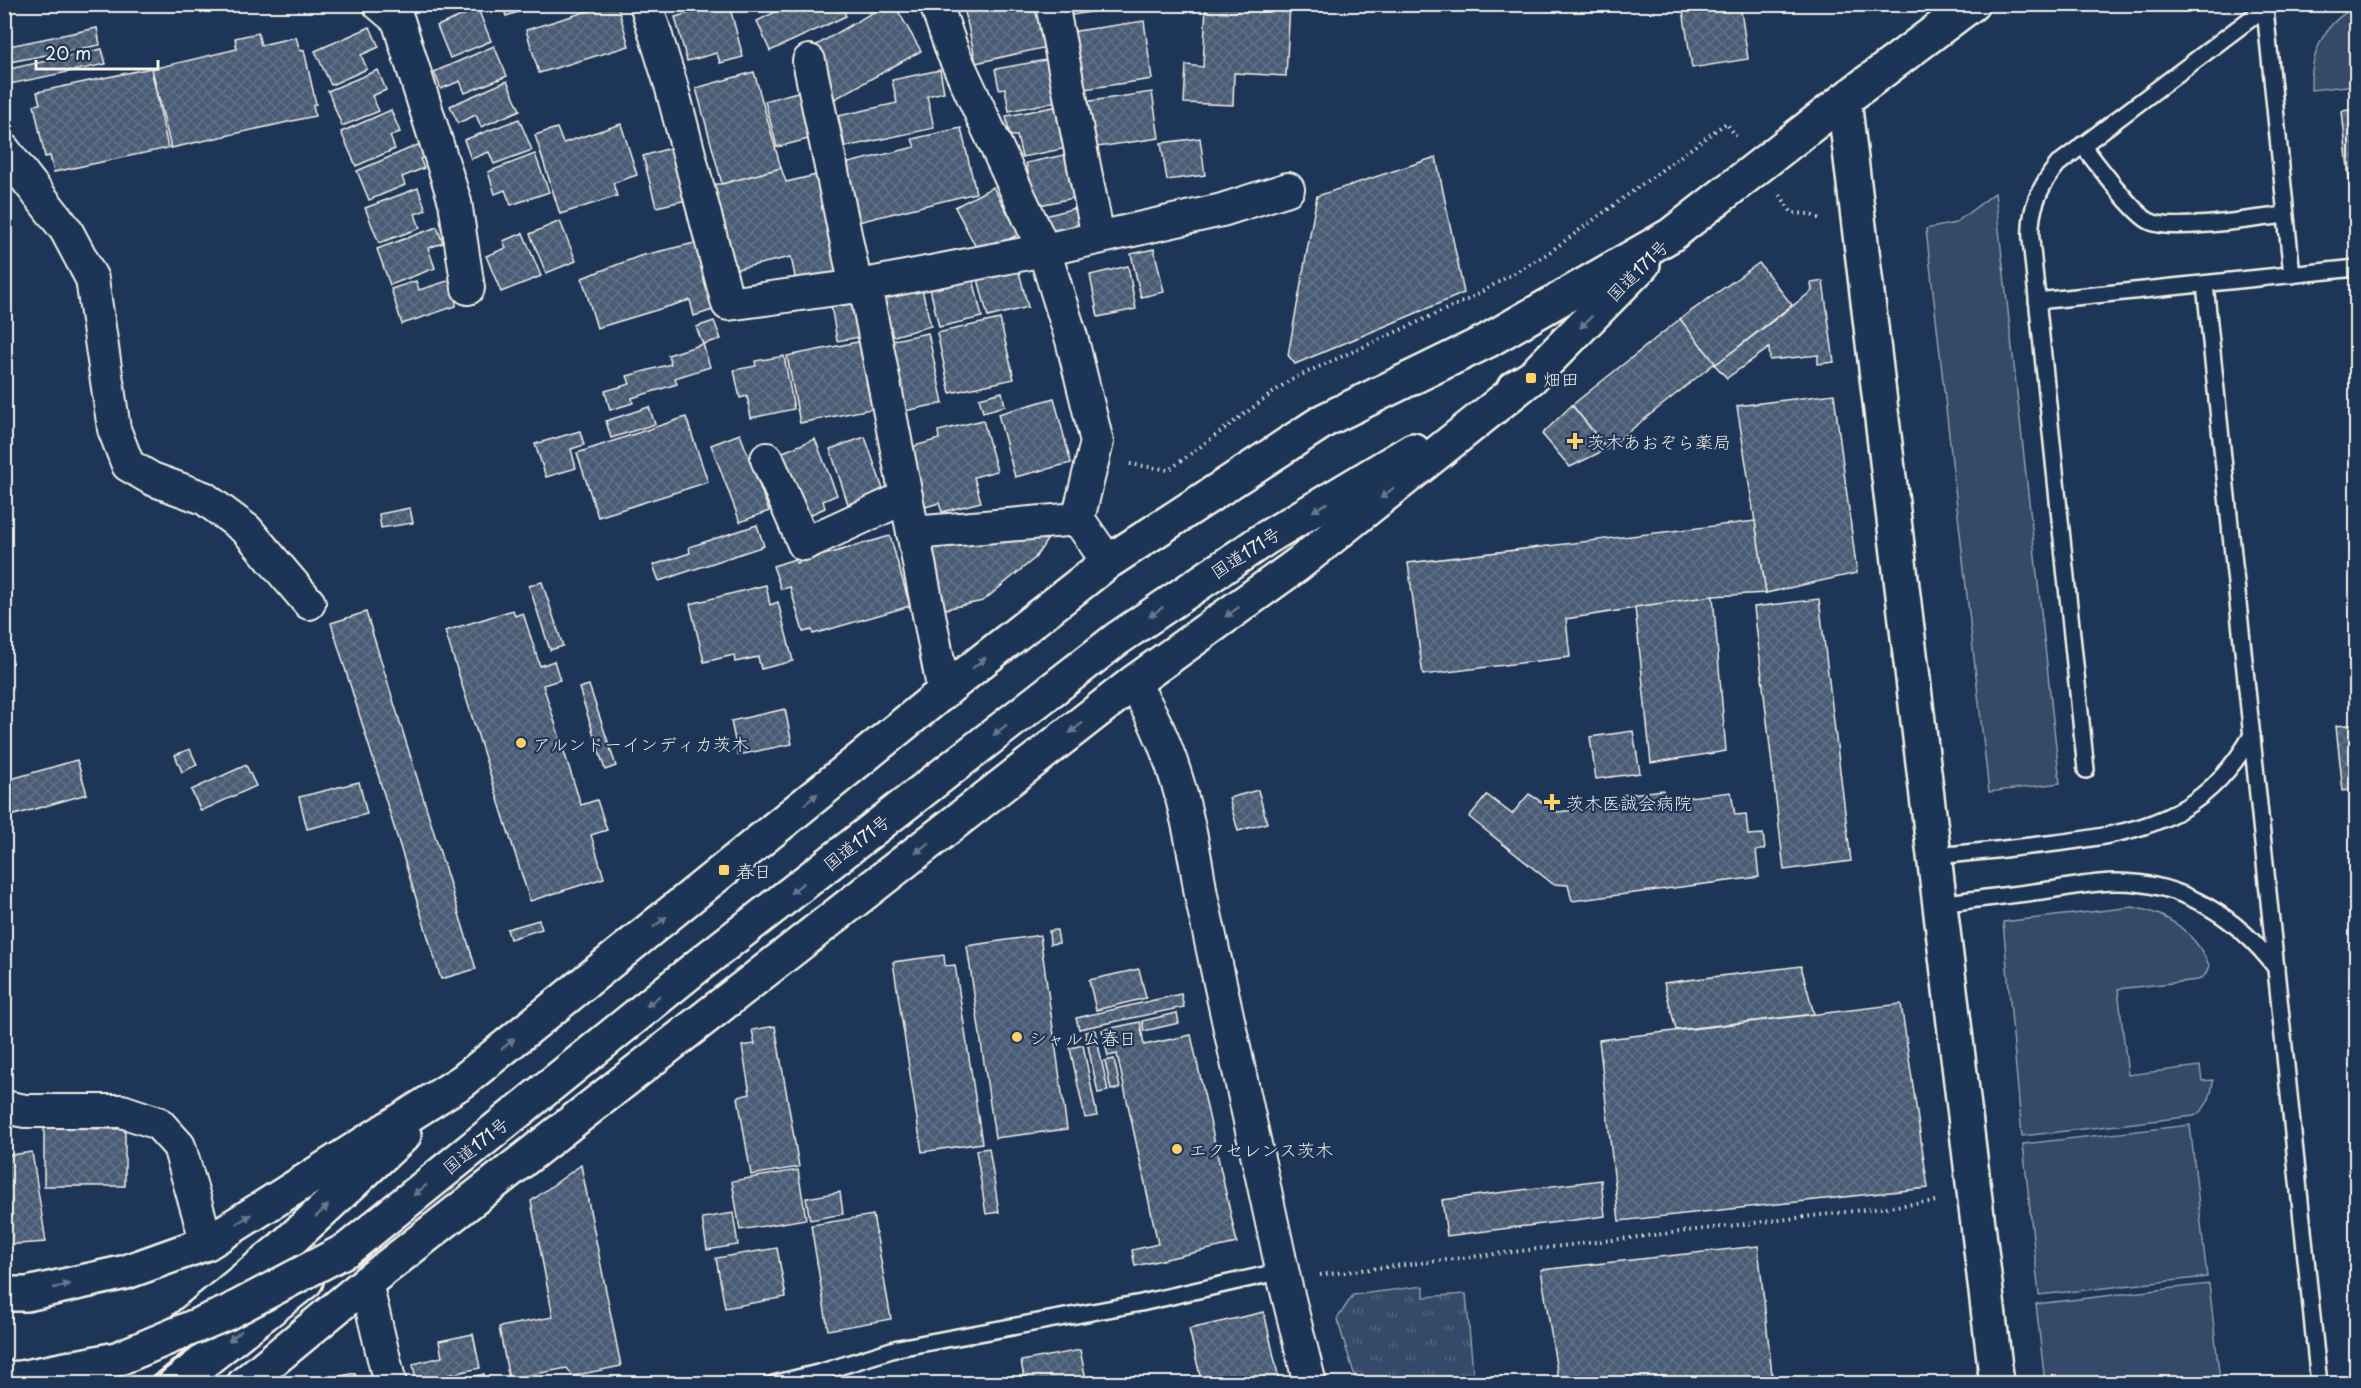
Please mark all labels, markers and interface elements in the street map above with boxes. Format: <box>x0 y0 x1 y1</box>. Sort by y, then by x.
scale bar <box>36 33 158 71</box>
text: 20 m <box>45 39 91 66</box>
street label: 国道171号 <box>1600 233 1674 307</box>
one-way arrow <box>1579 314 1593 329</box>
place label: 畑田 <box>1543 365 1579 392</box>
marker: 畑田 <box>1524 371 1538 385</box>
place label: 茨木あおぞら薬局 <box>1587 428 1731 455</box>
marker: 茨木あおぞら薬局 <box>1568 434 1582 448</box>
one-way arrow <box>1379 487 1395 500</box>
one-way arrow <box>1312 501 1328 512</box>
street label: 国道171号 <box>1205 519 1285 585</box>
one-way arrow <box>1225 605 1240 617</box>
one-way arrow <box>1148 606 1164 618</box>
one-way arrow <box>972 658 987 670</box>
one-way arrow <box>1068 721 1083 733</box>
one-way arrow <box>993 723 1008 735</box>
place label: アルンドーインディカ茨木 <box>533 730 749 757</box>
marker: アルンドーインディカ茨木 <box>514 736 528 750</box>
place label: 茨木医誠会病院 <box>1566 789 1692 816</box>
one-way arrow <box>803 793 818 806</box>
marker: 茨木医誠会病院 <box>1543 793 1561 811</box>
street label: 国道171号 <box>817 807 895 877</box>
one-way arrow <box>914 841 930 854</box>
place label: 春日 <box>736 857 772 884</box>
marker: 春日 <box>717 863 731 877</box>
one-way arrow <box>789 882 805 895</box>
one-way arrow <box>652 915 668 928</box>
one-way arrow <box>646 995 661 1007</box>
place label: シャルム春日 <box>1029 1024 1137 1051</box>
marker: シャルム春日 <box>1010 1030 1024 1044</box>
one-way arrow <box>500 1038 516 1051</box>
street label: 国道171号 <box>436 1110 514 1180</box>
place label: エクセレンス茨木 <box>1189 1136 1333 1163</box>
marker: エクセレンス茨木 <box>1170 1142 1184 1156</box>
one-way arrow <box>413 1183 428 1196</box>
one-way arrow <box>315 1204 330 1218</box>
one-way arrow <box>236 1214 252 1225</box>
one-way arrow <box>53 1281 71 1291</box>
one-way arrow <box>228 1330 243 1342</box>

